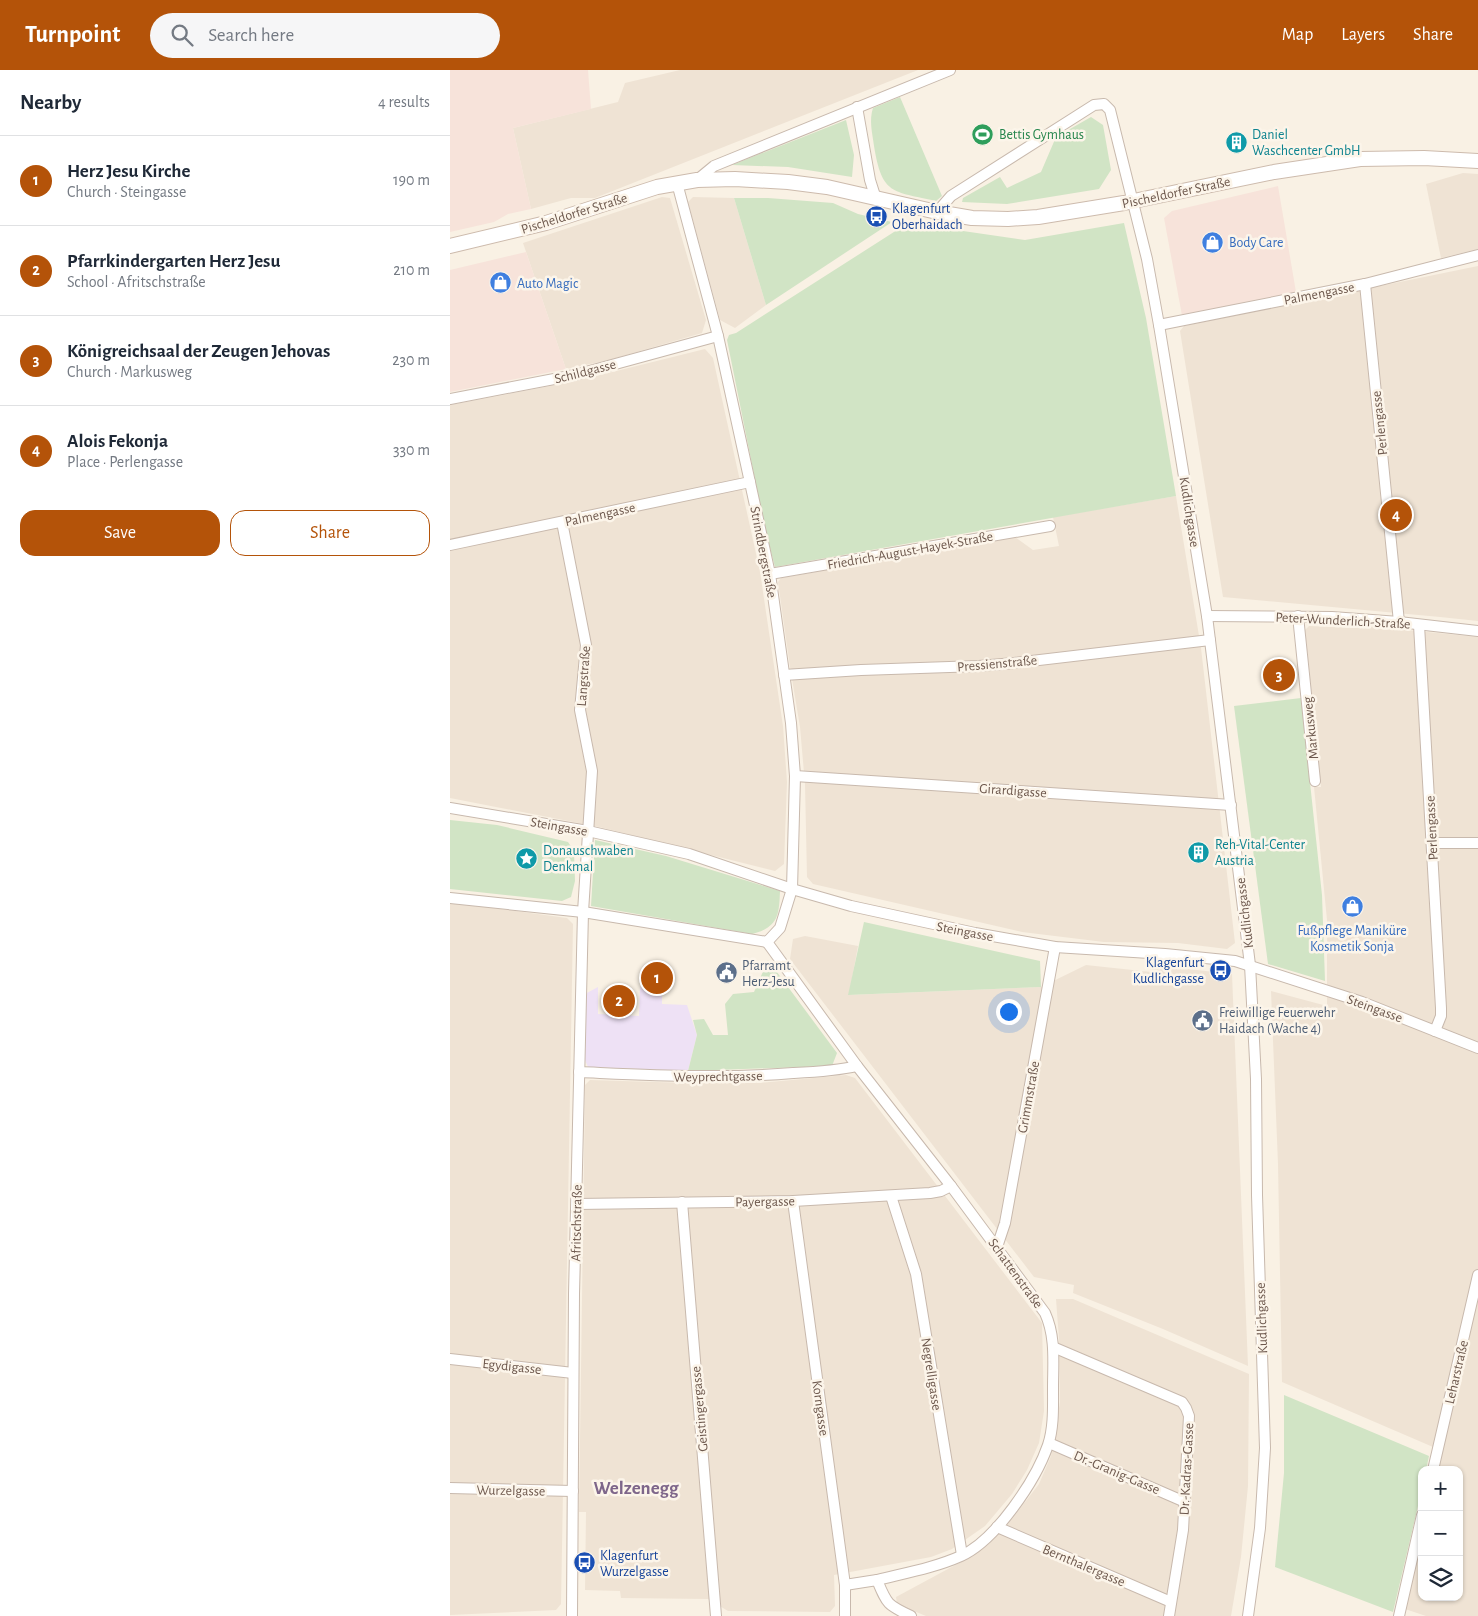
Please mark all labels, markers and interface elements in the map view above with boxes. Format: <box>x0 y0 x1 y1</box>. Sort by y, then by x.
search box <box>150 13 500 58</box>
icon: search <box>168 21 196 49</box>
text: Turnpoint <box>25 23 120 47</box>
text: Search here <box>208 26 294 45</box>
text: Map <box>1282 26 1313 44</box>
text: Layers <box>1341 26 1385 44</box>
text: Share <box>1413 26 1453 44</box>
text: Nearby <box>20 92 81 113</box>
text: 4 results <box>378 94 430 110</box>
sports icon: Bettis Gymhaus <box>971 122 995 146</box>
place label: Bettis Gymhaus <box>999 128 1084 142</box>
place label: Daniel Waschcenter GmbH <box>1252 128 1361 158</box>
building icon: Daniel Waschcenter GmbH <box>1224 130 1248 154</box>
text: Herz Jesu Kirche <box>67 162 190 181</box>
text: 1 <box>33 172 39 188</box>
text: 190 m <box>393 172 430 188</box>
street label: Pischeldorfer Straße <box>1121 175 1232 211</box>
text: Church · Steingasse <box>67 184 186 200</box>
street label: Pischeldorfer Straße <box>519 191 629 237</box>
place label: Klagenfurt Oberhaidach <box>892 202 963 232</box>
bus stop icon: Klagenfurt Oberhaidach <box>864 204 888 228</box>
shop icon: Body Care <box>1201 230 1225 254</box>
place label: Body Care <box>1229 236 1283 250</box>
text: Pfarrkindergarten Herz Jesu <box>67 252 280 271</box>
text: 2 <box>32 262 40 278</box>
text: 210 m <box>393 262 430 278</box>
shop icon: Auto Magic <box>489 271 513 295</box>
text: School · Afritschstraße <box>67 274 206 290</box>
place label: Auto Magic <box>517 277 579 291</box>
street label: Palmengasse <box>1283 280 1356 308</box>
text: Königreichsaal der Zeugen Jehovas <box>67 342 330 361</box>
text: 3 <box>33 352 39 368</box>
text: 230 m <box>392 352 430 368</box>
street label: Schildgasse <box>553 358 618 386</box>
text: Church · Markusweg <box>67 364 192 380</box>
street label: Perlengasse <box>1370 390 1390 456</box>
text: Alois Fekonja <box>67 432 168 451</box>
text: 4 <box>32 442 40 458</box>
text: 330 m <box>393 442 430 458</box>
text: Place · Perlengasse <box>67 454 183 470</box>
street label: Kudlichgasse <box>1177 476 1201 548</box>
pin: 4 <box>1380 496 1412 534</box>
street label: Palmengasse <box>564 501 637 529</box>
street label: Strindbergstraße <box>747 505 779 599</box>
button: Save <box>20 510 220 556</box>
button: Share <box>230 510 430 556</box>
street label: Friedrich-August-Hayek-Straße <box>826 530 994 572</box>
street label: Peter-Wunderlich-Straße <box>1275 610 1411 632</box>
street label: Langstraße <box>575 645 593 707</box>
street label: Pressienstraße <box>957 654 1038 674</box>
pin: 3 <box>1263 656 1295 694</box>
street label: Markusweg <box>1301 696 1321 760</box>
street label: Girardigasse <box>979 782 1047 800</box>
street label: Perlengasse <box>1423 795 1441 861</box>
street label: Steingasse <box>529 815 589 839</box>
place label: Reh-Vital-Center Austria <box>1215 838 1306 868</box>
building icon: Reh-Vital-Center Austria <box>1187 840 1211 864</box>
place label: Donauschwaben Denkmal <box>543 844 634 874</box>
place icon: Donauschwaben Denkmal <box>515 846 539 870</box>
street label: Kudlichgasse <box>1234 877 1256 949</box>
shop icon: Fußpflege Maniküre Kosmetik Sonja <box>1340 895 1364 919</box>
street label: Steingasse <box>935 920 995 944</box>
place label: Fußpflege Maniküre Kosmetik Sonja <box>1297 924 1407 954</box>
place label: Klagenfurt Kudlichgasse <box>1133 956 1205 986</box>
bus stop icon: Klagenfurt Kudlichgasse <box>1208 958 1232 982</box>
pin: 1 <box>641 959 673 997</box>
place label: Pfarramt Herz-Jesu <box>742 959 795 989</box>
public building icon: Pfarramt Herz-Jesu <box>714 961 738 985</box>
pin: 2 <box>603 982 635 1020</box>
street label: Steingasse <box>1345 992 1404 1025</box>
your location <box>996 999 1022 1025</box>
place label: Freiwillige Feuerwehr Haidach (Wache 4) <box>1219 1006 1336 1036</box>
public building icon: Freiwillige Feuerwehr Haidach (Wache 4) <box>1191 1008 1215 1032</box>
street label: Grimmstraße <box>1016 1060 1042 1134</box>
street label: Weyprechtgasse <box>673 1069 763 1085</box>
street label: Afritschstraße <box>569 1184 585 1262</box>
street label: Payergasse <box>735 1194 795 1210</box>
street label: Schattenstraße <box>985 1236 1045 1311</box>
street label: Kudlichgasse <box>1254 1282 1270 1354</box>
street label: Negrelligasse <box>918 1337 944 1412</box>
street label: Leharstraße <box>1443 1339 1471 1405</box>
street label: Egydigasse <box>482 1357 542 1377</box>
street label: Geistingergasse <box>689 1365 711 1452</box>
street label: Korngasse <box>809 1380 831 1437</box>
street label: Dr.-Kadras-Gasse <box>1178 1422 1196 1516</box>
street label: Dr.-Granig-Gasse <box>1072 1449 1162 1497</box>
map controls <box>1418 1466 1463 1601</box>
button: + <box>1418 1466 1463 1511</box>
district label: Welzenegg <box>594 1479 679 1498</box>
street label: Wurzelgasse <box>476 1483 545 1499</box>
button: − <box>1418 1511 1463 1556</box>
street label: Bernthalergasse <box>1040 1542 1127 1590</box>
place label: Klagenfurt Wurzelgasse <box>600 1549 669 1579</box>
bus stop icon: Klagenfurt Wurzelgasse <box>572 1551 596 1575</box>
button: layers <box>1418 1556 1463 1601</box>

